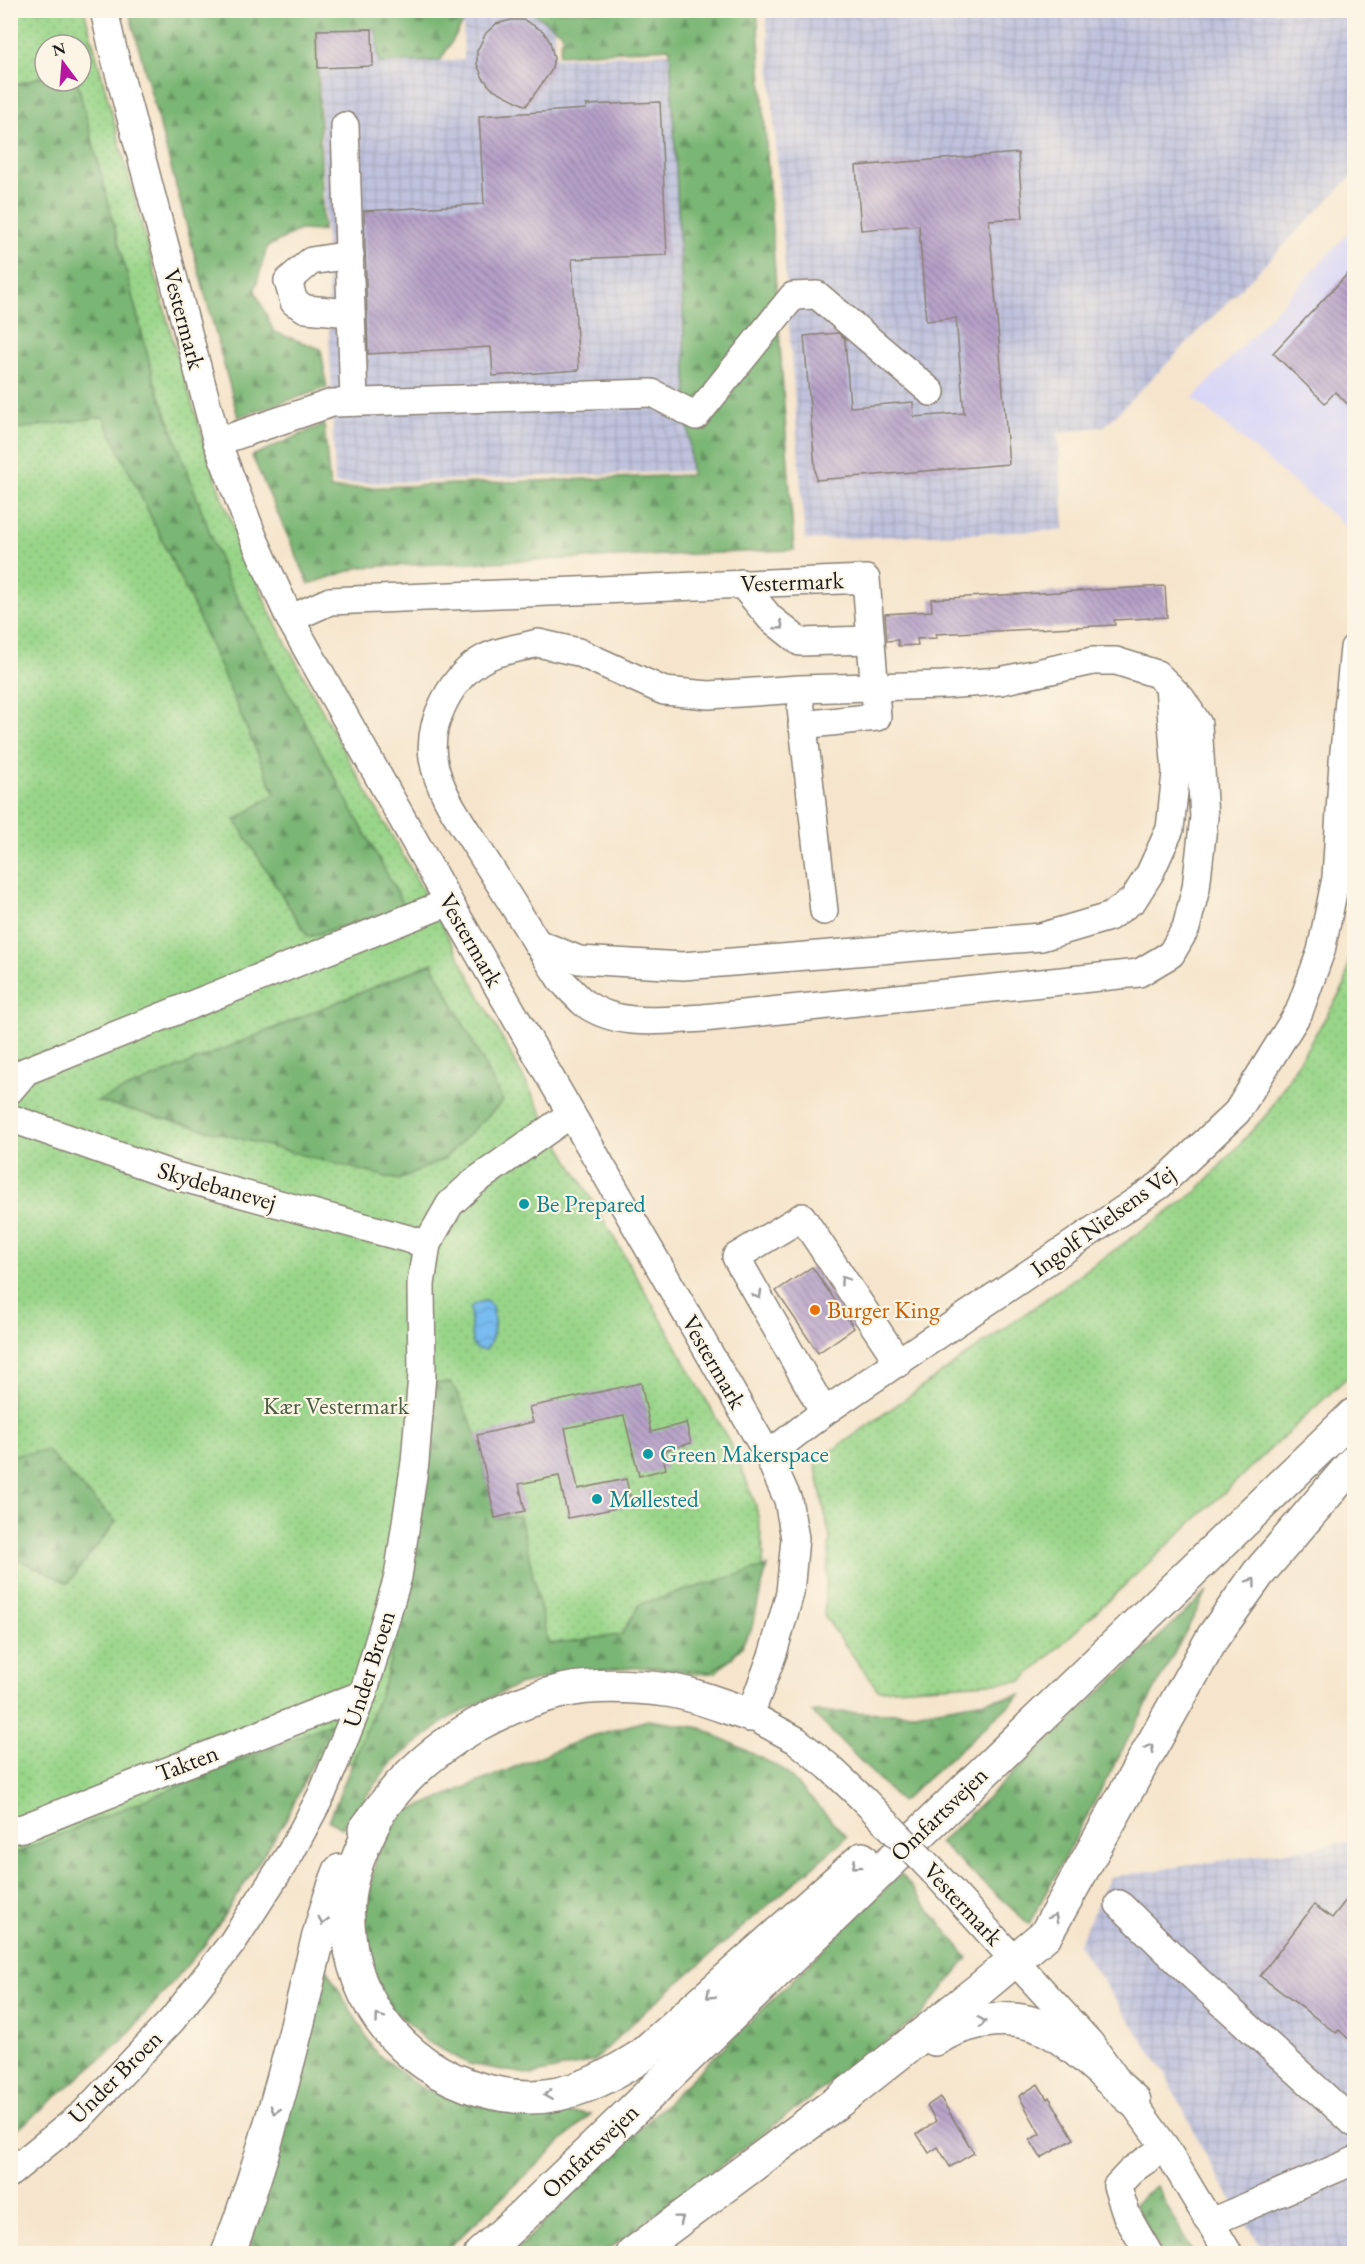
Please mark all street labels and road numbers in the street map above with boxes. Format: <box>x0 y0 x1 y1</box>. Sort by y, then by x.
street label: Vestermark <box>156 265 213 373</box>
street label: Vestermark <box>740 564 845 599</box>
street label: Vestermark <box>432 887 511 993</box>
street label: Skydebanevej <box>154 1154 280 1217</box>
street label: Ingolf Nielsens Vej <box>1024 1158 1181 1284</box>
street label: Vestermark <box>675 1309 754 1415</box>
street label: Under Broen <box>335 1606 402 1731</box>
street label: Takten <box>151 1736 223 1788</box>
street label: Omfartsvejen <box>883 1759 994 1868</box>
street label: Vestermark <box>917 1855 1010 1953</box>
street label: Under Broen <box>61 2023 169 2130</box>
street label: Omfartsvejen <box>534 2096 645 2205</box>

